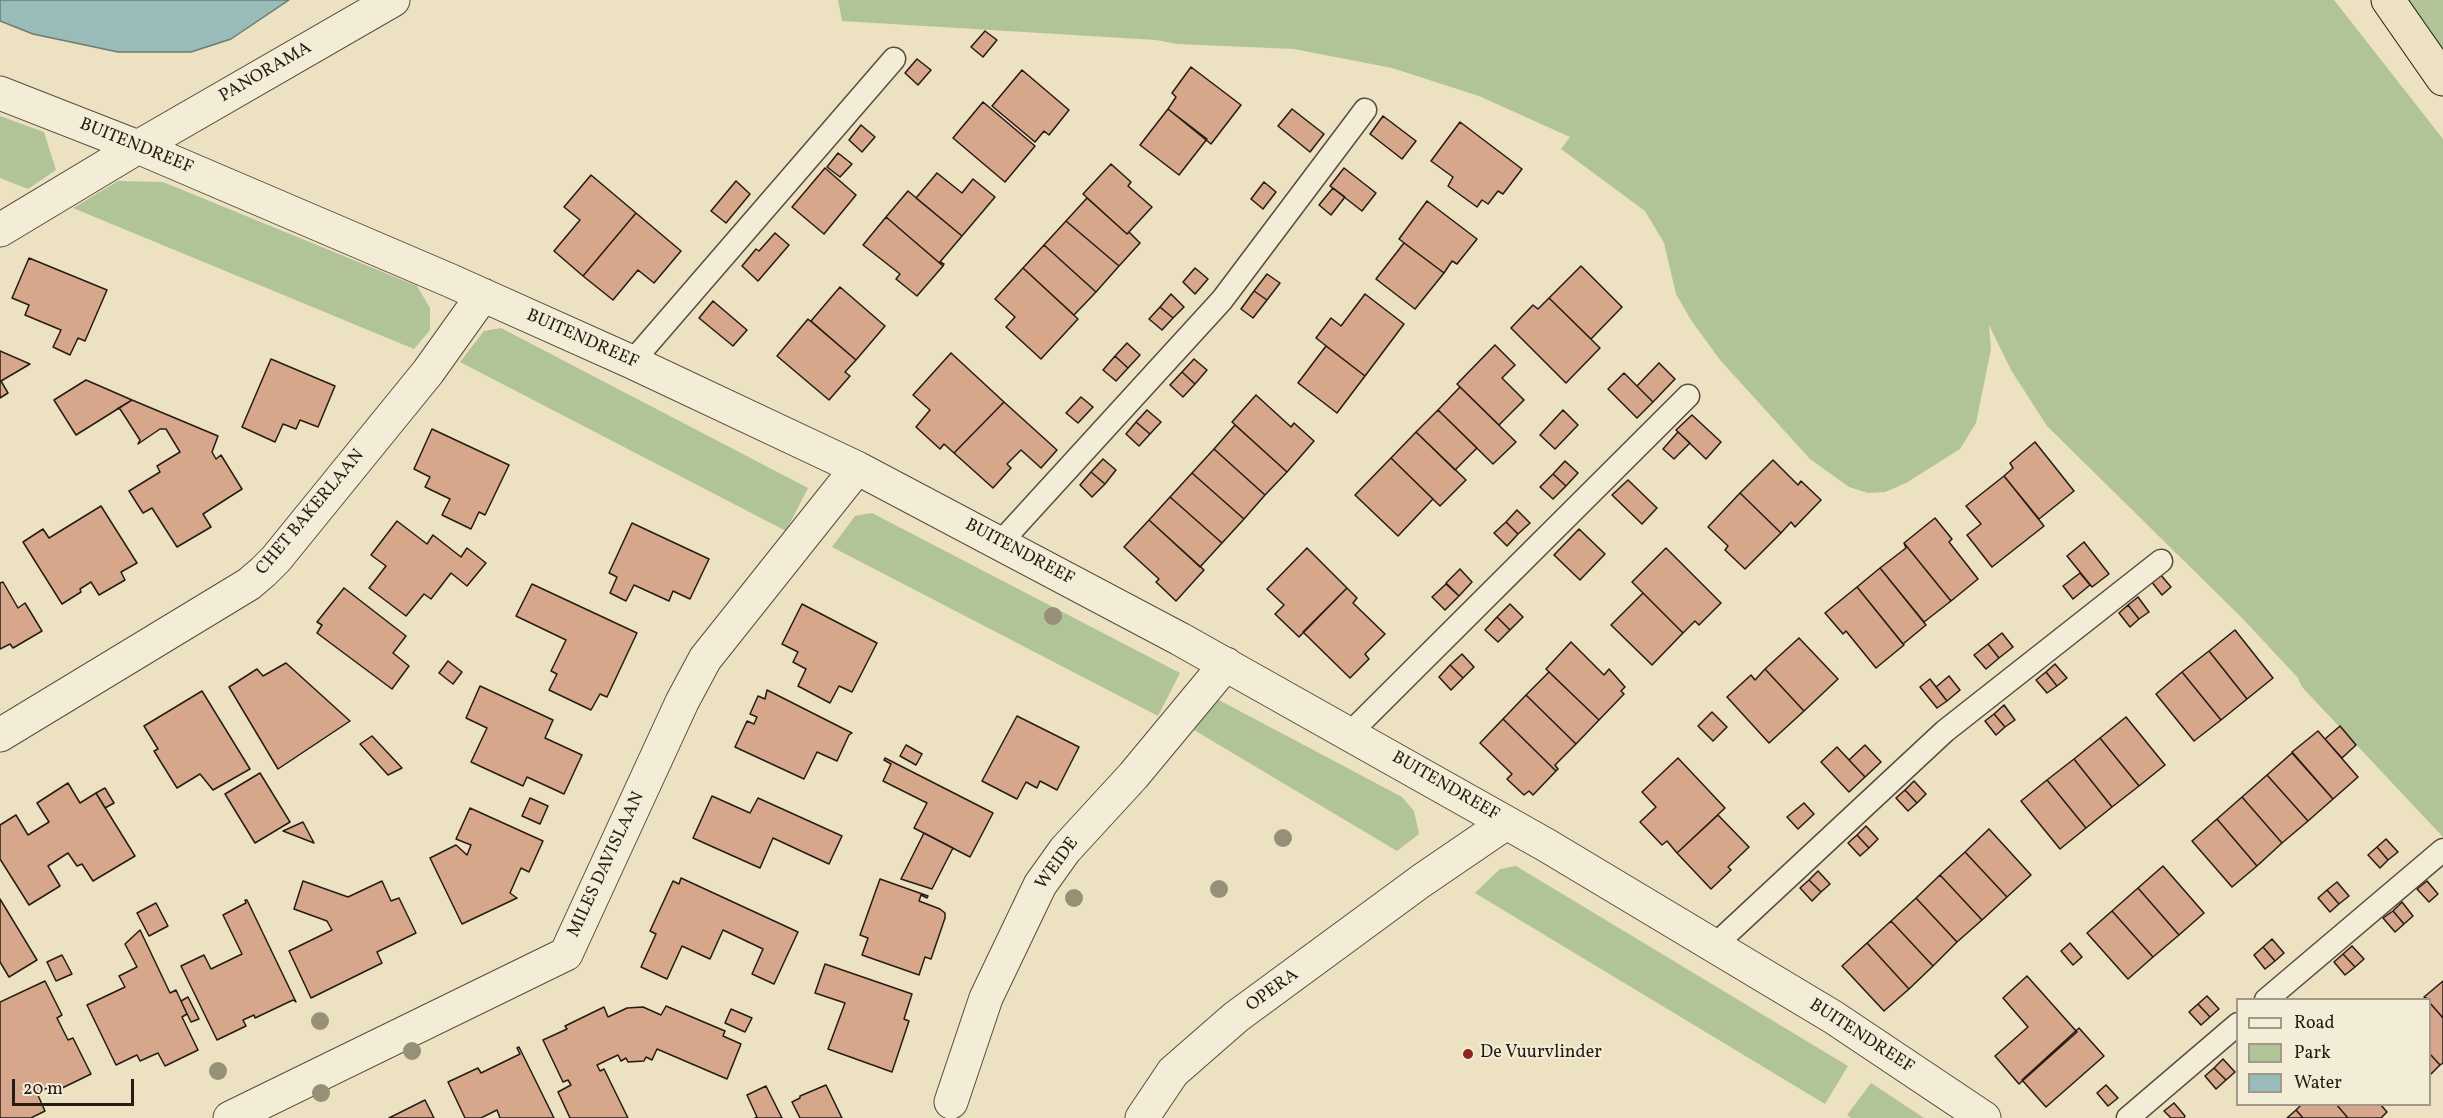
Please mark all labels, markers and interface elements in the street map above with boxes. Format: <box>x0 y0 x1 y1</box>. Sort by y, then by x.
street label: PANORAMA <box>216 38 316 108</box>
street label: BUITENDREEF <box>76 114 196 180</box>
street label: BUITENDREEF <box>522 306 642 374</box>
street label: CHET BAKERLAAN <box>252 446 370 580</box>
street label: BUITENDREEF <box>961 515 1077 591</box>
street label: BUITENDREEF <box>1387 747 1503 827</box>
street label: MILES DAVISLAAN <box>564 789 650 941</box>
street label: WEIDE <box>1032 834 1084 894</box>
street label: OPERA <box>1243 965 1303 1017</box>
street label: BUITENDREEF <box>1805 995 1917 1079</box>
legend <box>2236 998 2431 1106</box>
text: Road <box>2294 1011 2335 1036</box>
text: Park <box>2294 1041 2331 1066</box>
place label: De Vuurvlinder <box>1480 1043 1602 1065</box>
marker: De Vuurvlinder <box>1461 1047 1475 1061</box>
scale bar <box>15 1067 136 1105</box>
text: Water <box>2294 1071 2342 1096</box>
text: 20 m <box>23 1077 63 1102</box>

